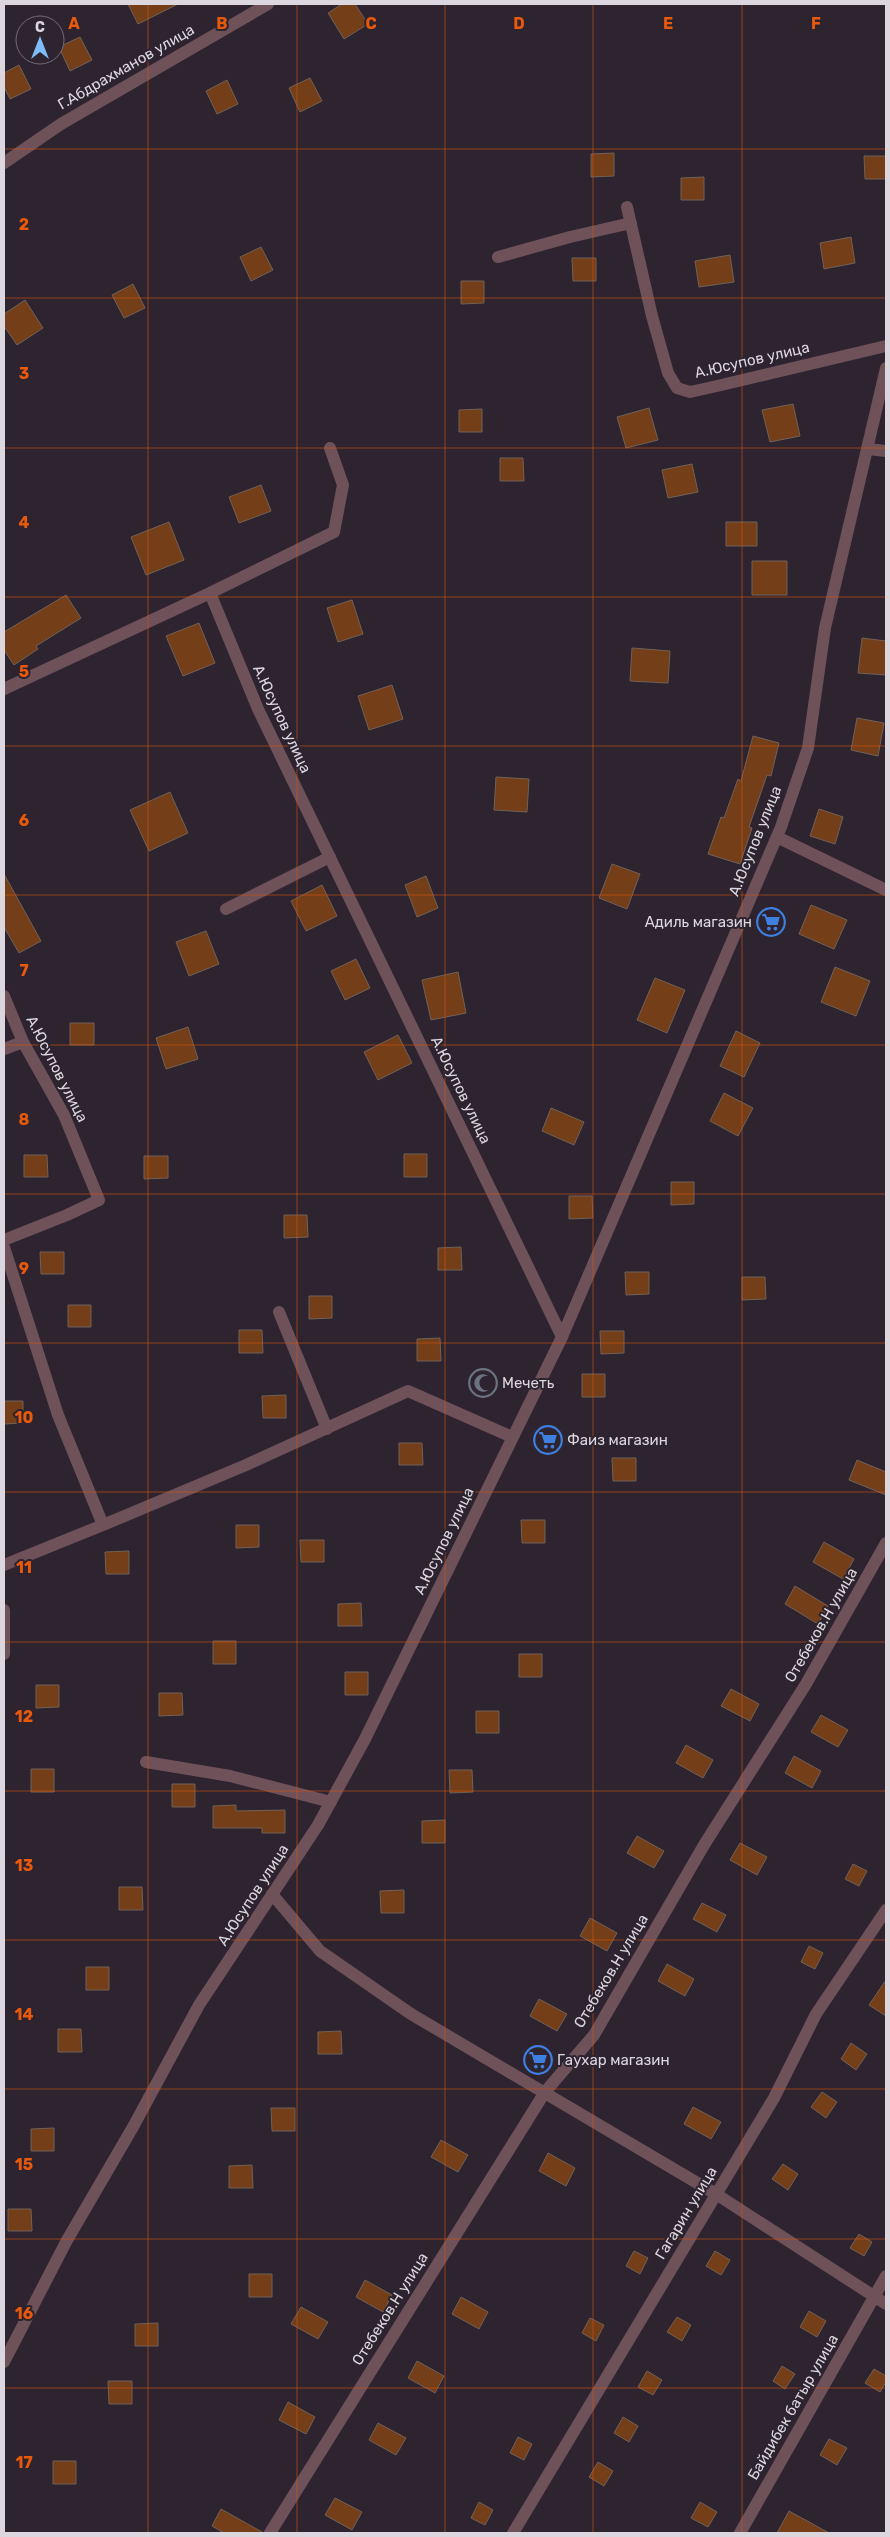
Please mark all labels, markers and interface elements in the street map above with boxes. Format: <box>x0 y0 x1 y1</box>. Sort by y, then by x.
text: A <box>68 14 80 33</box>
text: B <box>216 14 228 33</box>
text: C <box>365 14 377 33</box>
text: D <box>513 14 525 33</box>
text: E <box>663 14 673 33</box>
text: F <box>811 14 821 33</box>
north arrow <box>15 15 65 65</box>
text: С <box>35 19 45 36</box>
street label: Г.Абдрахманов улица <box>55 21 197 113</box>
text: 2 <box>19 215 29 234</box>
street label: А.Юсупов улица <box>693 338 811 382</box>
text: 3 <box>19 364 29 383</box>
text: 4 <box>19 513 30 532</box>
text: 5 <box>19 662 29 681</box>
street label: А.Юсупов улица <box>249 662 315 776</box>
street label: А.Юсупов улица <box>725 783 785 899</box>
text: 6 <box>19 811 29 830</box>
supermarket icon: Адиль магазин <box>756 907 786 937</box>
place label: Адиль магазин <box>645 913 752 931</box>
text: 7 <box>19 961 29 980</box>
street label: А.Юсупов улица <box>22 1013 92 1125</box>
street label: А.Юсупов улица <box>427 1033 495 1147</box>
text: 8 <box>19 1110 30 1129</box>
text: 9 <box>19 1259 29 1278</box>
mosque icon: Мечеть <box>468 1368 498 1398</box>
place label: Мечеть <box>502 1374 555 1392</box>
text: 10 <box>15 1408 34 1427</box>
supermarket icon: Фаиз магазин <box>533 1425 563 1455</box>
place label: Фаиз магазин <box>567 1431 668 1449</box>
street label: А.Юсупов улица <box>410 1484 478 1598</box>
text: 11 <box>16 1558 32 1577</box>
street label: Отебеков.Н улица <box>781 1565 861 1685</box>
text: 12 <box>15 1707 33 1726</box>
street label: А.Юсупов улица <box>214 1841 292 1949</box>
text: 13 <box>15 1856 33 1875</box>
street label: Отебеков.Н улица <box>570 1911 652 2031</box>
text: 14 <box>15 2005 34 2024</box>
supermarket icon: Гаухар магазин <box>523 2045 553 2075</box>
place label: Гаухар магазин <box>557 2051 670 2069</box>
text: 15 <box>15 2155 33 2174</box>
street label: Гагарин улица <box>651 2163 721 2263</box>
street label: Отебеков.Н улица <box>348 2249 432 2369</box>
text: 16 <box>15 2304 33 2323</box>
street label: Байдибек батыр улица <box>744 2331 842 2483</box>
text: 17 <box>15 2453 33 2472</box>

